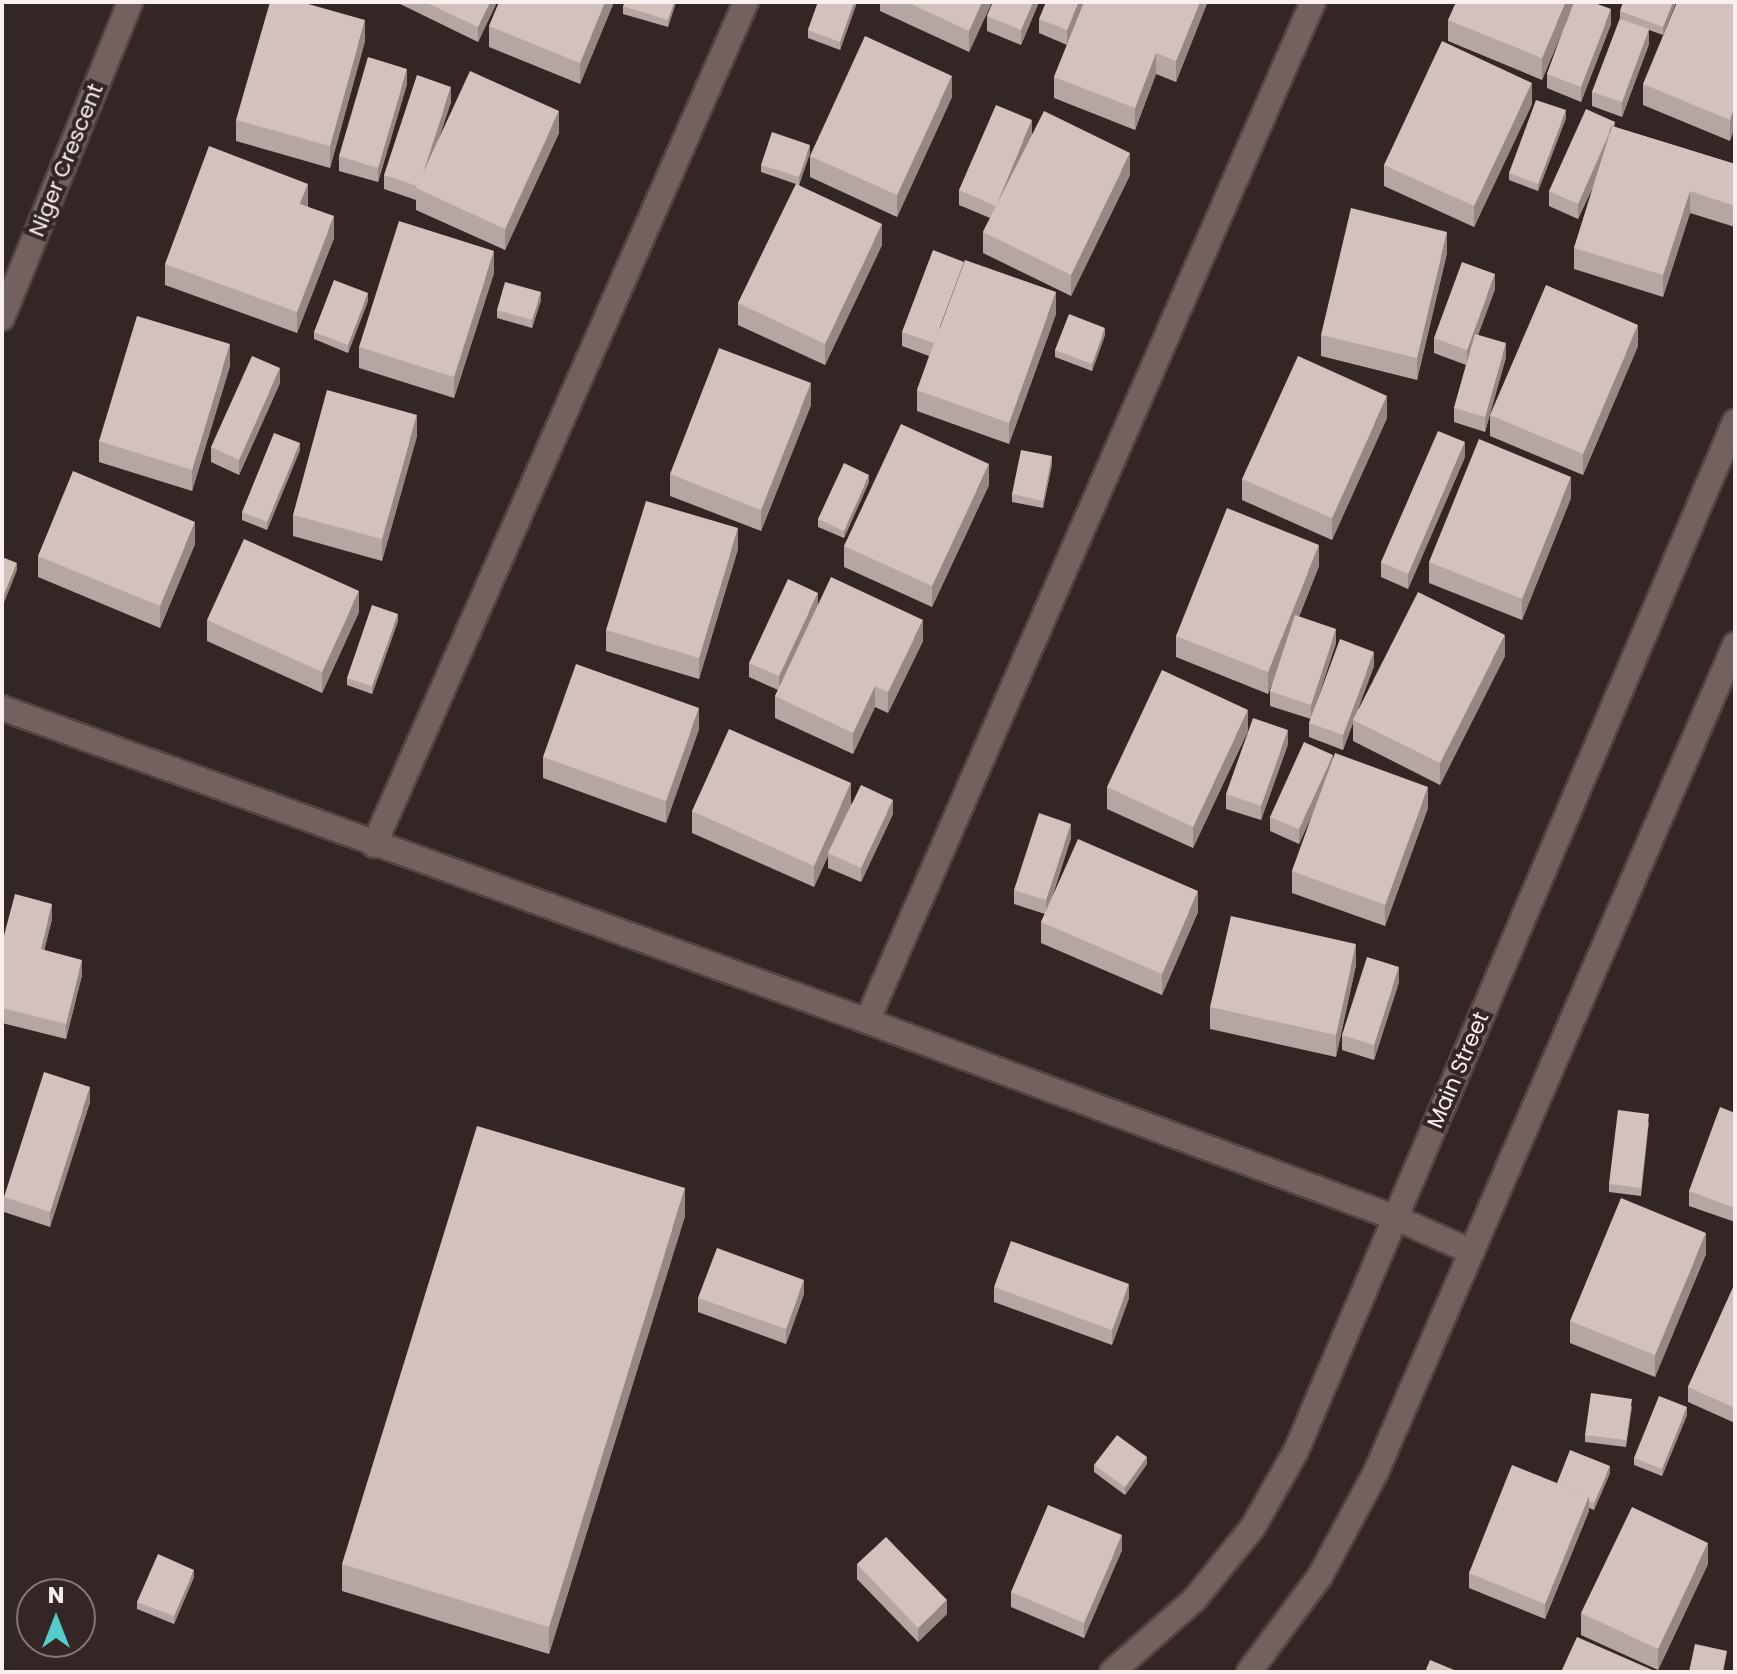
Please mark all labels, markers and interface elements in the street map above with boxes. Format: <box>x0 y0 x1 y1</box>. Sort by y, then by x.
street label: Niger Crescent <box>23 80 109 240</box>
street label: Main Street <box>1422 1008 1494 1132</box>
north arrow <box>16 1578 96 1658</box>
text: N <box>48 1580 64 1611</box>

